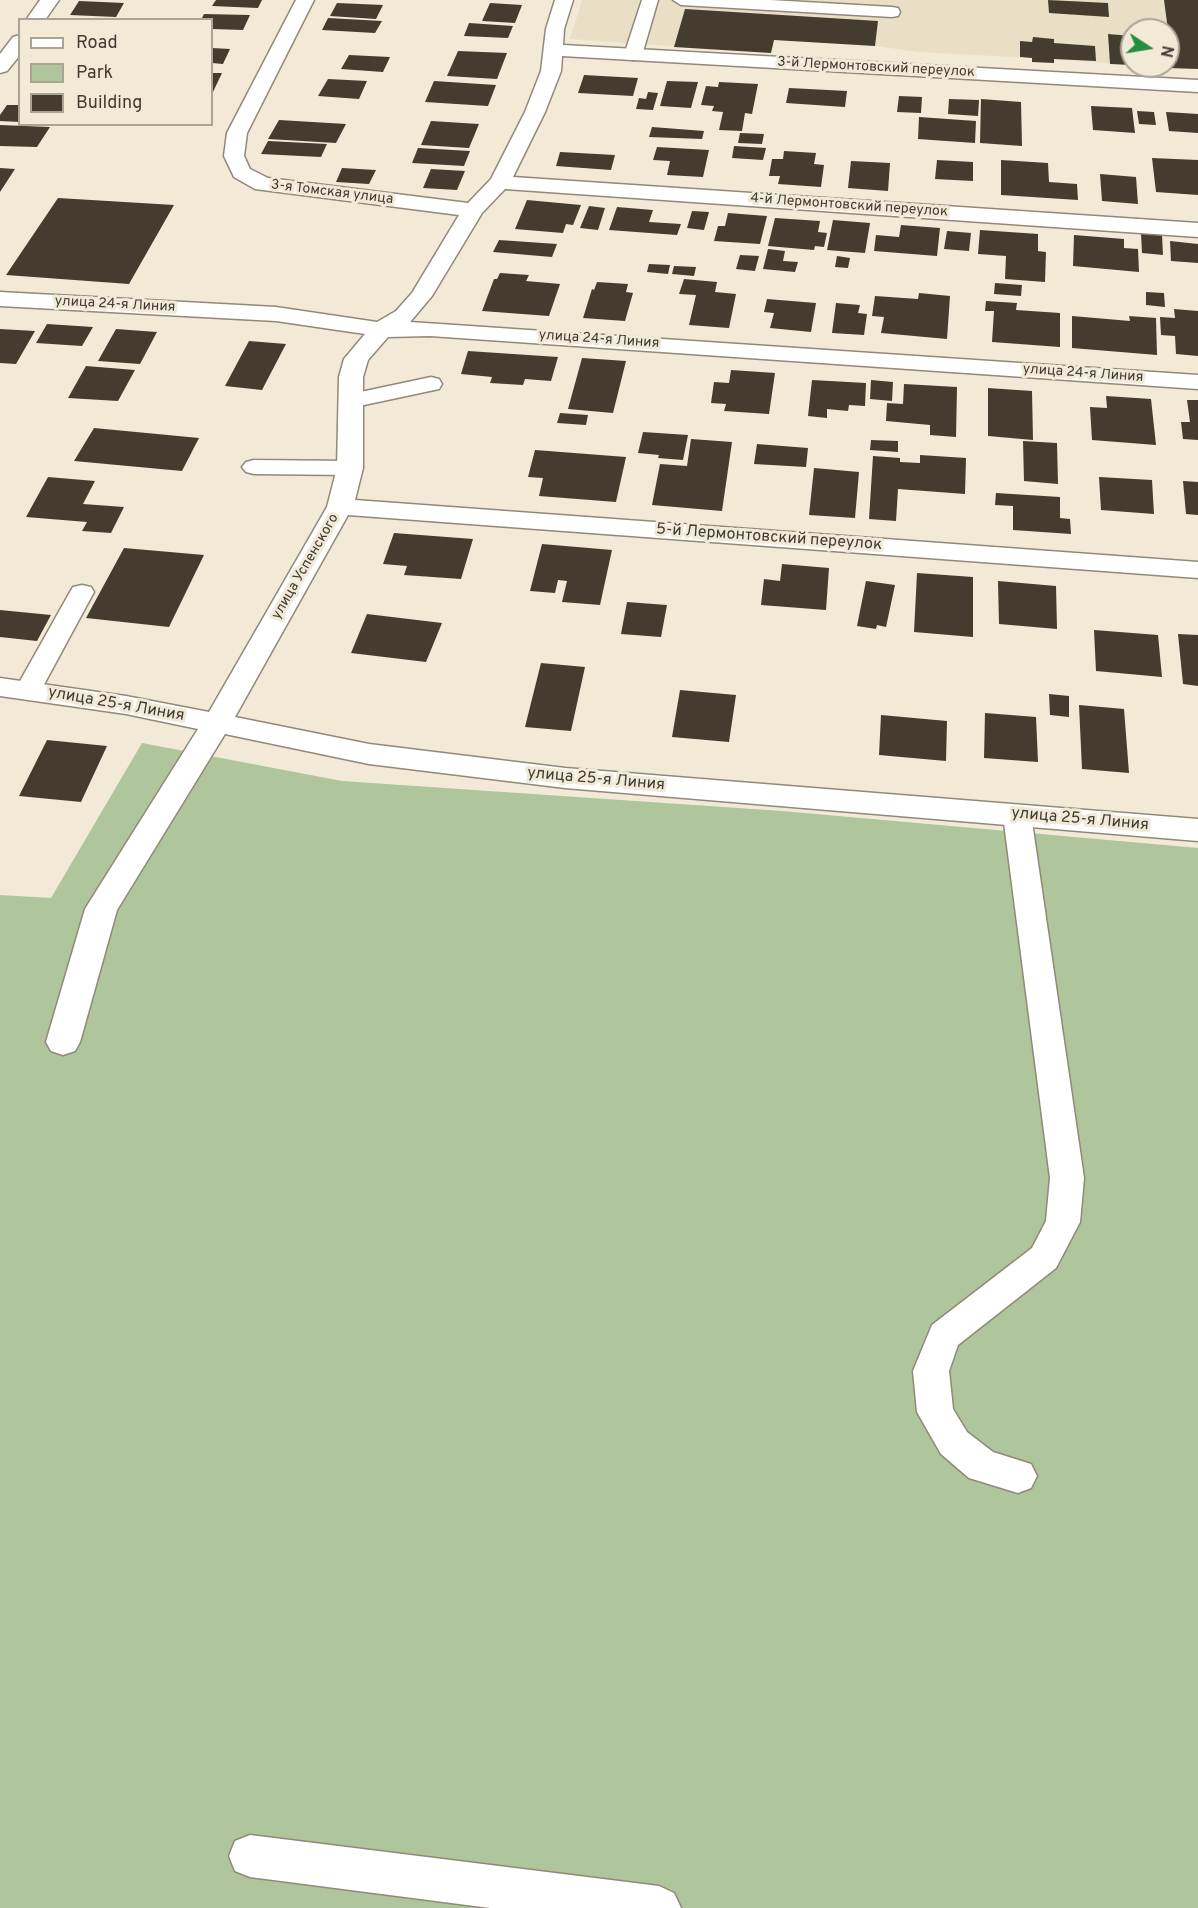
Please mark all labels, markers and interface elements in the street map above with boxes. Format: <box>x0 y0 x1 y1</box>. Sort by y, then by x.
legend <box>18 18 213 126</box>
north arrow <box>1120 18 1180 78</box>
text: Road <box>76 32 118 55</box>
text: N <box>1155 44 1177 59</box>
street label: 3-й Лермонтовский переулок <box>777 54 975 82</box>
text: Park <box>76 62 113 85</box>
text: Building <box>76 92 142 115</box>
street label: 3-я Томская улица <box>270 177 394 209</box>
street label: 4-й Лермонтовский переулок <box>750 191 948 221</box>
street label: улица 24-я Линия <box>54 293 176 317</box>
street label: улица 24-я Линия <box>538 327 660 353</box>
street label: улица 24-я Линия <box>1022 361 1144 387</box>
street label: улица Успенского <box>269 511 343 623</box>
street label: 5-й Лермонтовский переулок <box>655 521 883 555</box>
street label: улица 25-я Линия <box>46 684 186 726</box>
street label: улица 25-я Линия <box>526 764 666 796</box>
street label: улица 25-я Линия <box>1010 804 1150 836</box>

